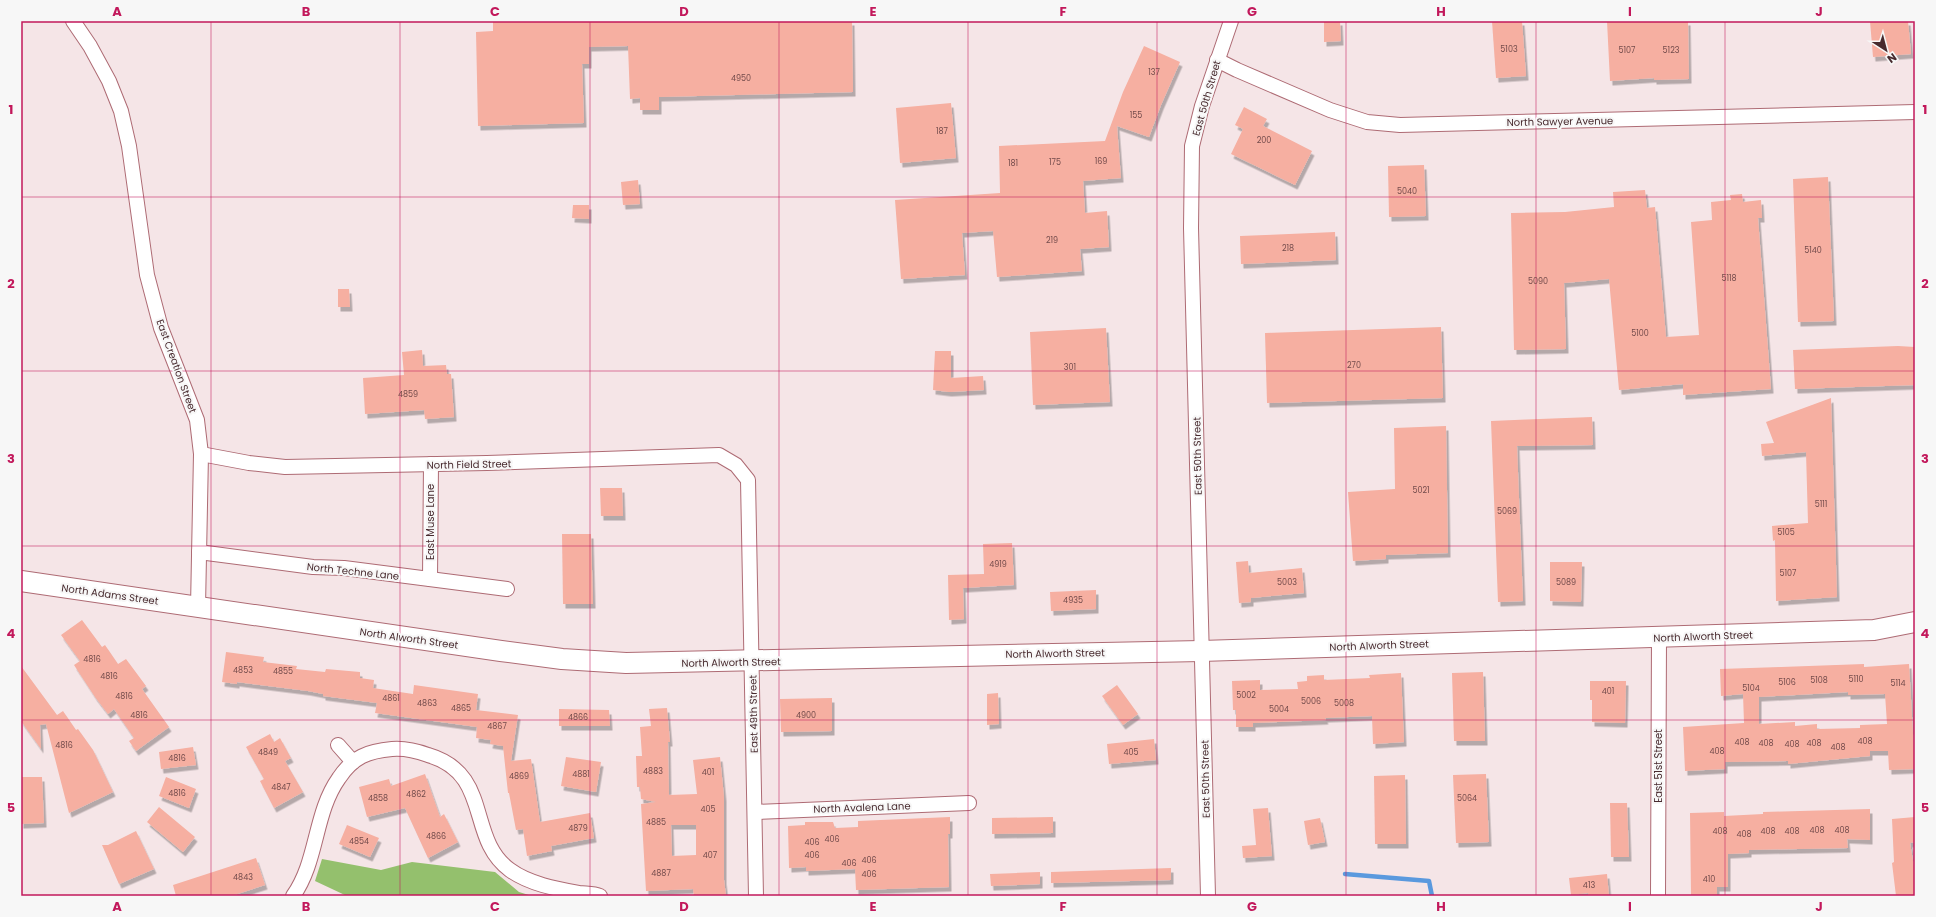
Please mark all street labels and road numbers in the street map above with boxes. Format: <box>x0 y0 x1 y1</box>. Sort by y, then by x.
street label: East 50th Street <box>1189 58 1225 138</box>
street label: North Sawyer Avenue <box>1507 113 1613 130</box>
street label: East Creation Street <box>153 317 201 415</box>
street label: East 50th Street <box>1189 417 1206 495</box>
street label: North Field Street <box>427 456 512 473</box>
street label: East Muse Lane <box>423 484 438 560</box>
street label: North Techne Lane <box>306 559 400 584</box>
street label: North Adams Street <box>61 580 160 609</box>
street label: North Alworth Street <box>359 624 460 653</box>
street label: North Alworth Street <box>1653 627 1753 646</box>
street label: North Alworth Street <box>1329 636 1429 655</box>
street label: North Alworth Street <box>1005 645 1105 662</box>
street label: North Alworth Street <box>681 654 781 671</box>
street label: East 49th Street <box>745 675 762 753</box>
street label: East 51st Street <box>1651 729 1666 803</box>
street label: East 50th Street <box>1197 740 1214 818</box>
street label: North Avalena Lane <box>813 798 911 817</box>

